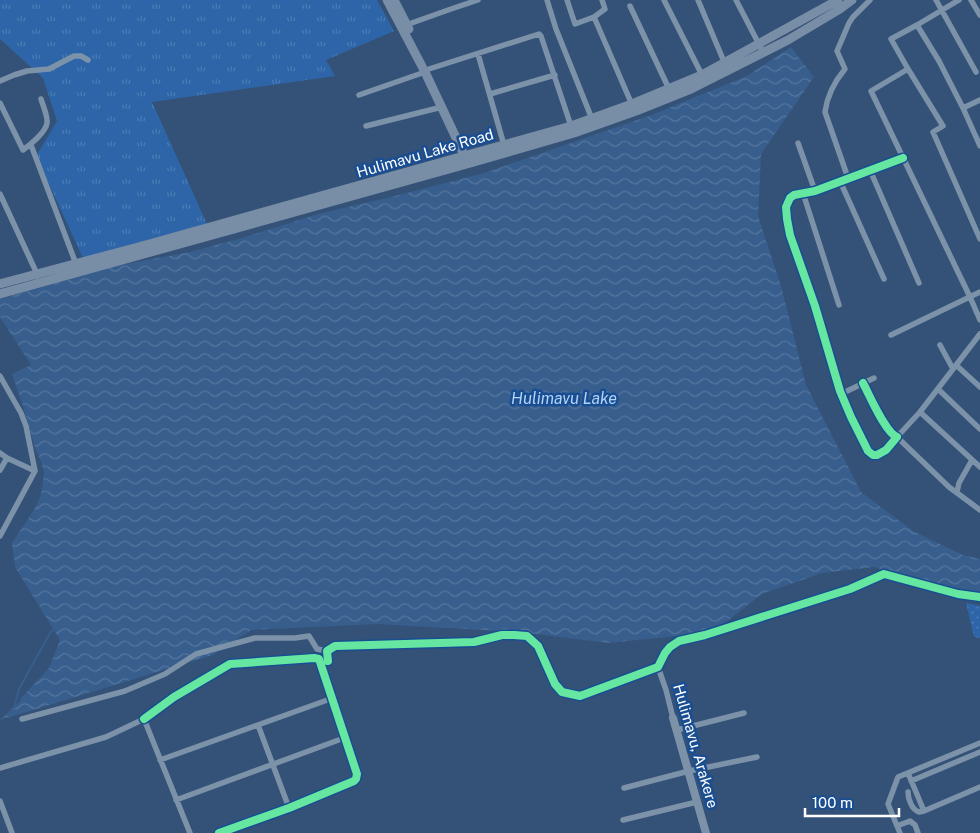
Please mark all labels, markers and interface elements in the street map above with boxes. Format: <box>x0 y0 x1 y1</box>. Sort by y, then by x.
street label: Hulimavu Lake Road <box>354 125 496 181</box>
water label: Hulimavu Lake <box>511 389 617 408</box>
street label: Hulimavu, Arakere <box>670 682 722 810</box>
scale bar <box>805 786 899 818</box>
text: 100 m <box>812 794 853 811</box>

